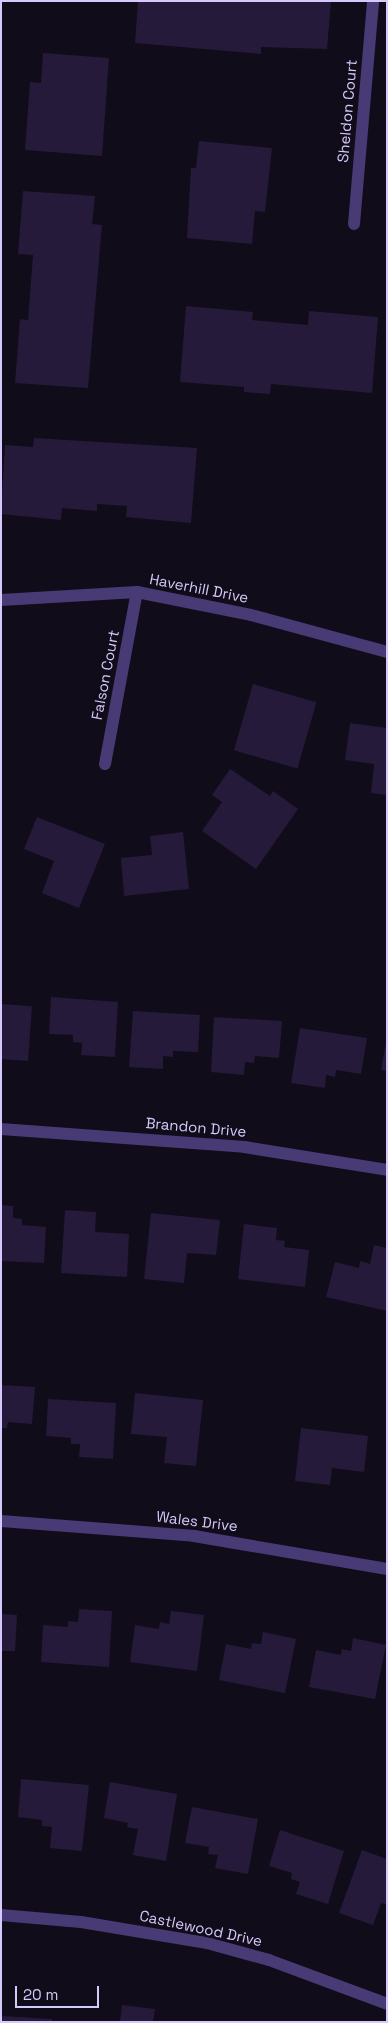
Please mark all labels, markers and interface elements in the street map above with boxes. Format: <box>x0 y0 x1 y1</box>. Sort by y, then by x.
street label: Sheldon Court <box>334 59 360 163</box>
street label: Haverhill Drive <box>148 570 250 606</box>
street label: Falson Court <box>87 629 123 721</box>
street label: Brandon Drive <box>145 1114 247 1140</box>
street label: Wales Drive <box>155 1507 239 1535</box>
street label: Castlewood Drive <box>138 1906 264 1950</box>
scale bar <box>18 1976 101 2008</box>
text: 20 m <box>23 1985 58 2004</box>

